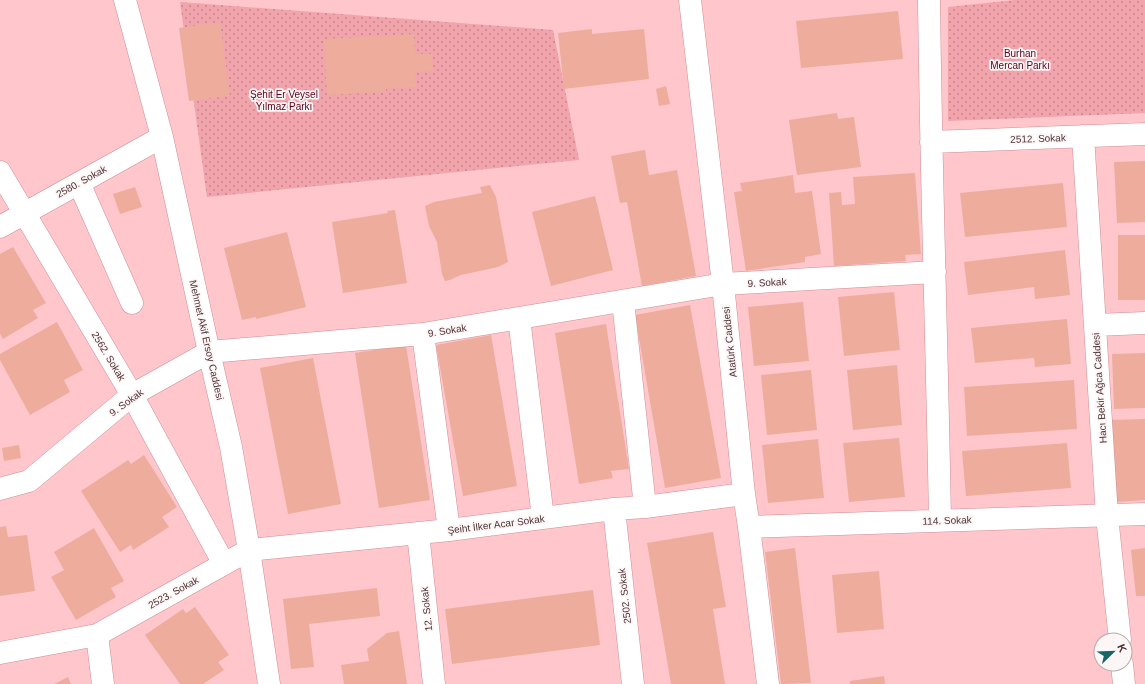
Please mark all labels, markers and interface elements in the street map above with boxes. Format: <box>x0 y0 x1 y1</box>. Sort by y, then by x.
park label: Burhan Mercan Parkı <box>990 48 1050 71</box>
park label: Şehit Er Veysel Yılmaz Parkı <box>250 89 318 112</box>
street label: 2512. Sokak <box>1010 132 1067 145</box>
street label: 2580. Sokak <box>54 163 109 200</box>
street label: 9. Sokak <box>747 276 788 289</box>
street label: Mehmet Akif Ersoy Caddesi <box>187 279 226 401</box>
street label: Atatürk Caddesi <box>720 306 739 378</box>
street label: 9. Sokak <box>427 322 468 339</box>
street label: 2562. Sokak <box>90 330 128 384</box>
street label: Hacı Bekir Ağca Caddesi <box>1090 332 1109 444</box>
street label: 9. Sokak <box>107 386 146 418</box>
street label: Şeiht İlker Acar Sokak <box>447 512 546 536</box>
street label: 114. Sokak <box>922 514 973 527</box>
street label: 2502. Sokak <box>616 567 633 624</box>
street label: 2523. Sokak <box>146 574 201 611</box>
street label: 12. Sokak <box>419 585 434 632</box>
north arrow <box>1093 632 1133 672</box>
text: K <box>1115 642 1129 654</box>

